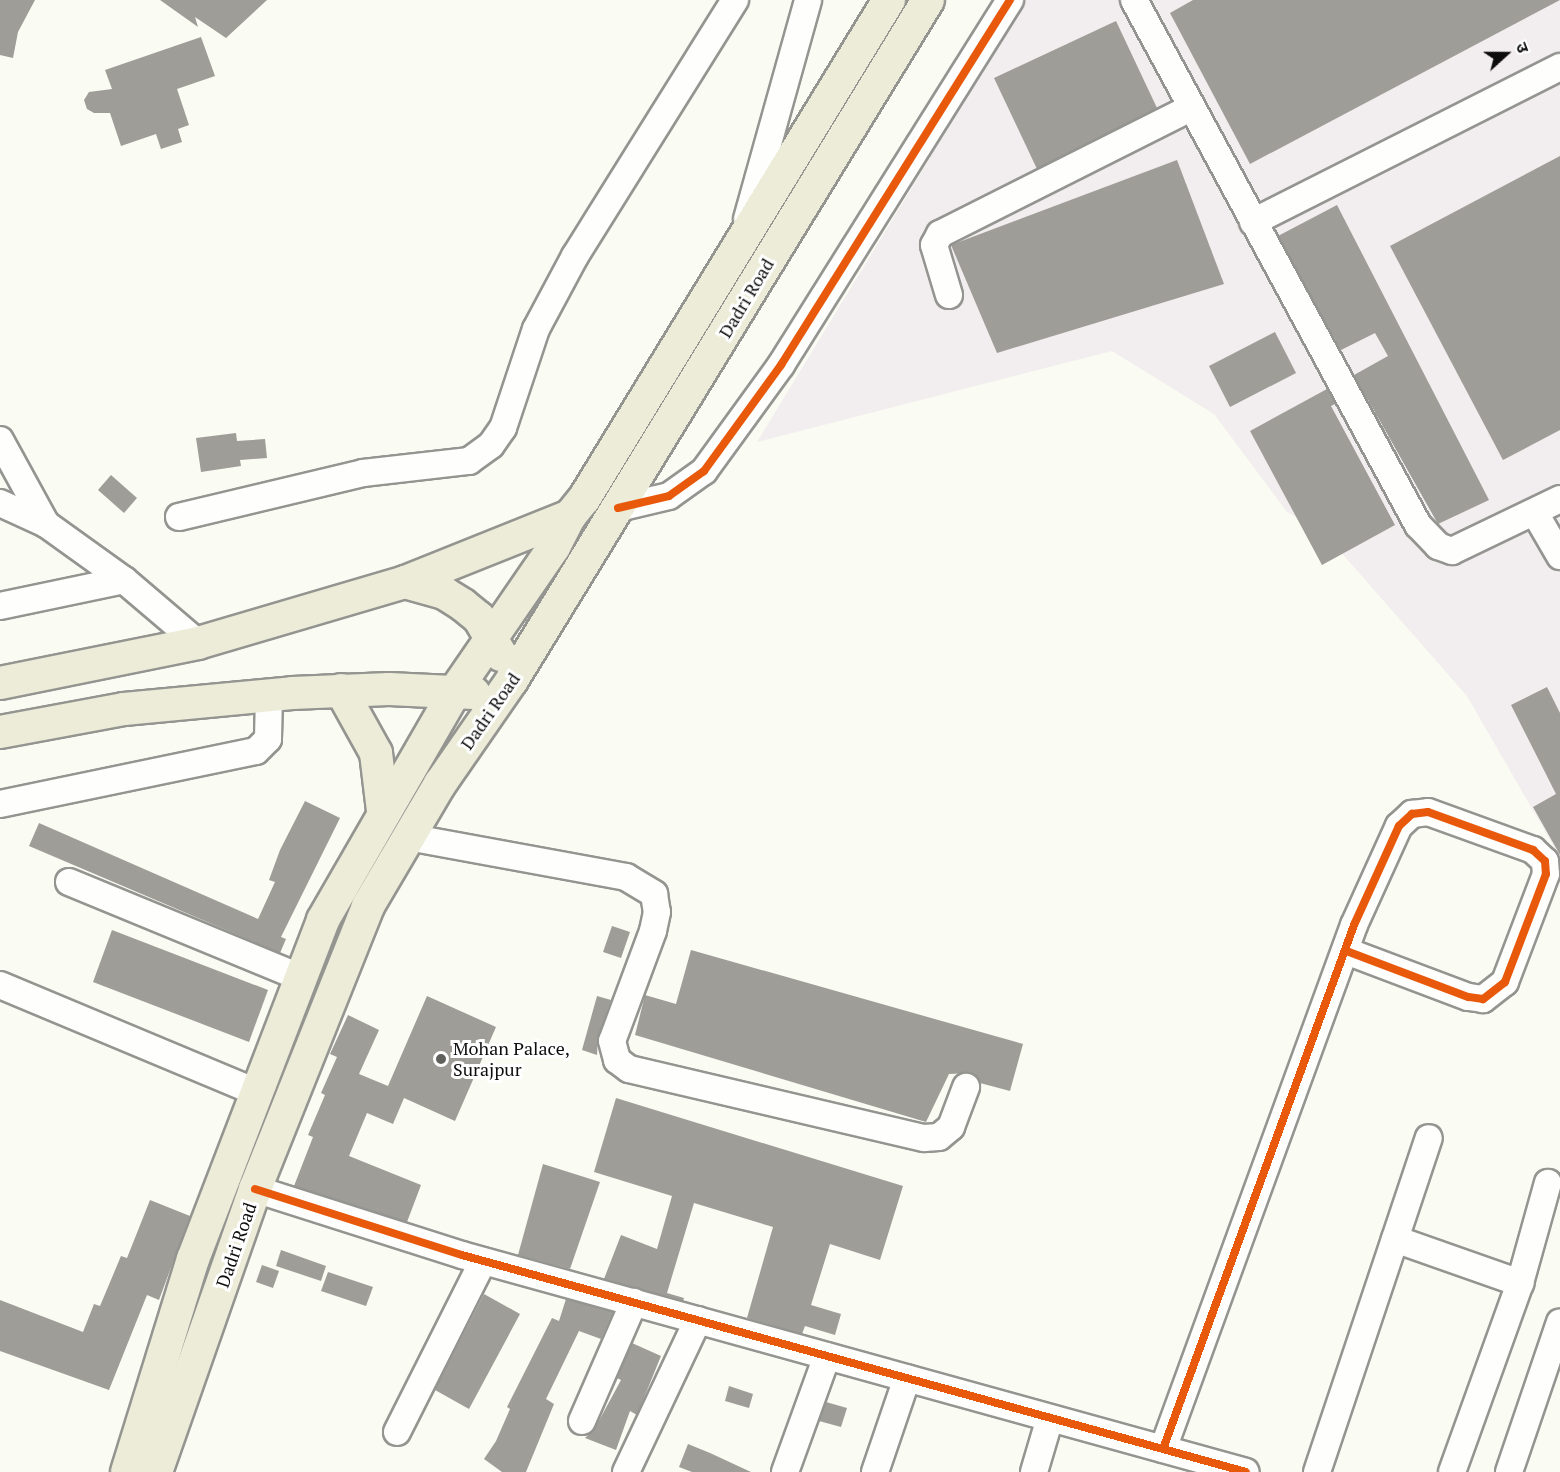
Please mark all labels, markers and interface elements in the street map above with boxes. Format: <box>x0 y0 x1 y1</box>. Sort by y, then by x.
north arrow <box>1476 24 1536 84</box>
text: उ <box>1511 39 1535 56</box>
street label: Dadri Road <box>714 254 778 342</box>
street label: Dadri Road <box>456 668 524 754</box>
place label: Mohan Palace, Surajpur <box>453 1038 570 1080</box>
marker: Mohan Palace, Surajpur <box>434 1052 448 1066</box>
street label: Dadri Road <box>211 1200 261 1290</box>

